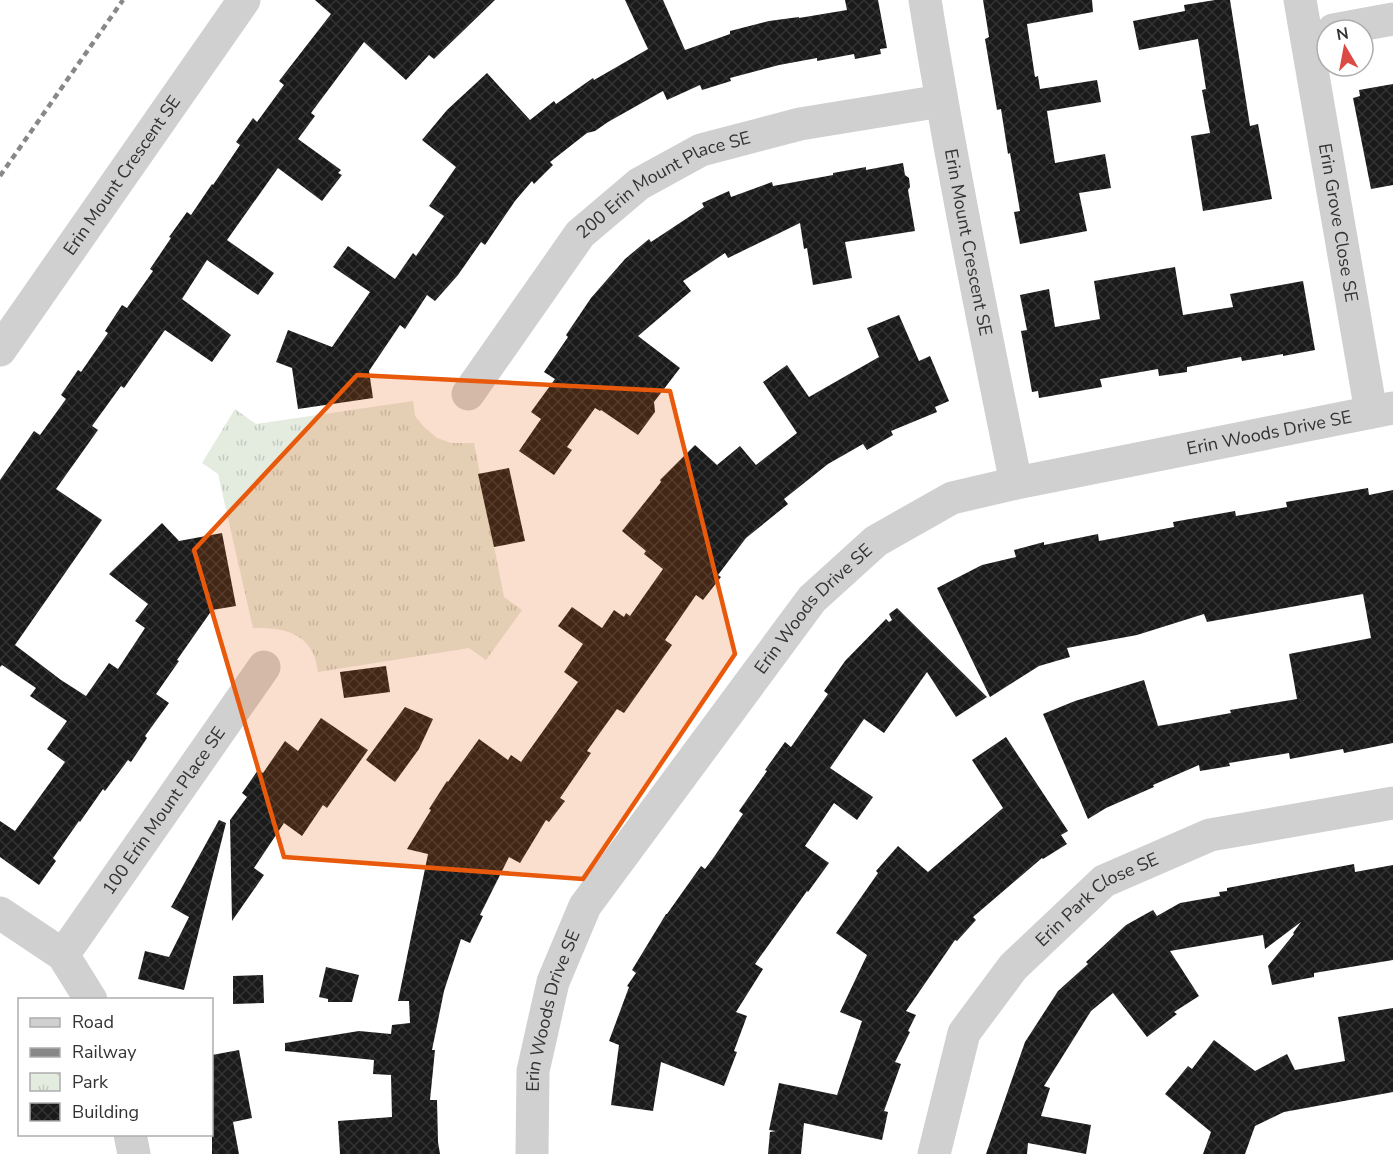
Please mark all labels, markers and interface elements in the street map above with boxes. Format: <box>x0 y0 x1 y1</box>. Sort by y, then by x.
north arrow <box>1315 18 1375 78</box>
text: N <box>1335 22 1350 46</box>
street label: Erin Mount Crescent SE <box>58 91 186 260</box>
street label: 200 Erin Mount Place SE <box>571 126 753 244</box>
street label: Erin Grove Close SE <box>1313 142 1364 304</box>
street label: Erin Mount Crescent SE <box>939 147 998 338</box>
street label: Erin Woods Drive SE <box>1185 405 1354 461</box>
street label: Erin Woods Drive SE <box>749 538 877 679</box>
street label: 100 Erin Mount Place SE <box>97 722 231 900</box>
street label: Erin Park Close SE <box>1030 847 1162 952</box>
street label: Erin Woods Drive SE <box>521 926 586 1092</box>
legend <box>18 998 213 1136</box>
text: Road <box>72 1010 114 1034</box>
text: Railway <box>72 1040 137 1064</box>
text: Park <box>72 1070 109 1094</box>
text: Building <box>72 1100 139 1124</box>

